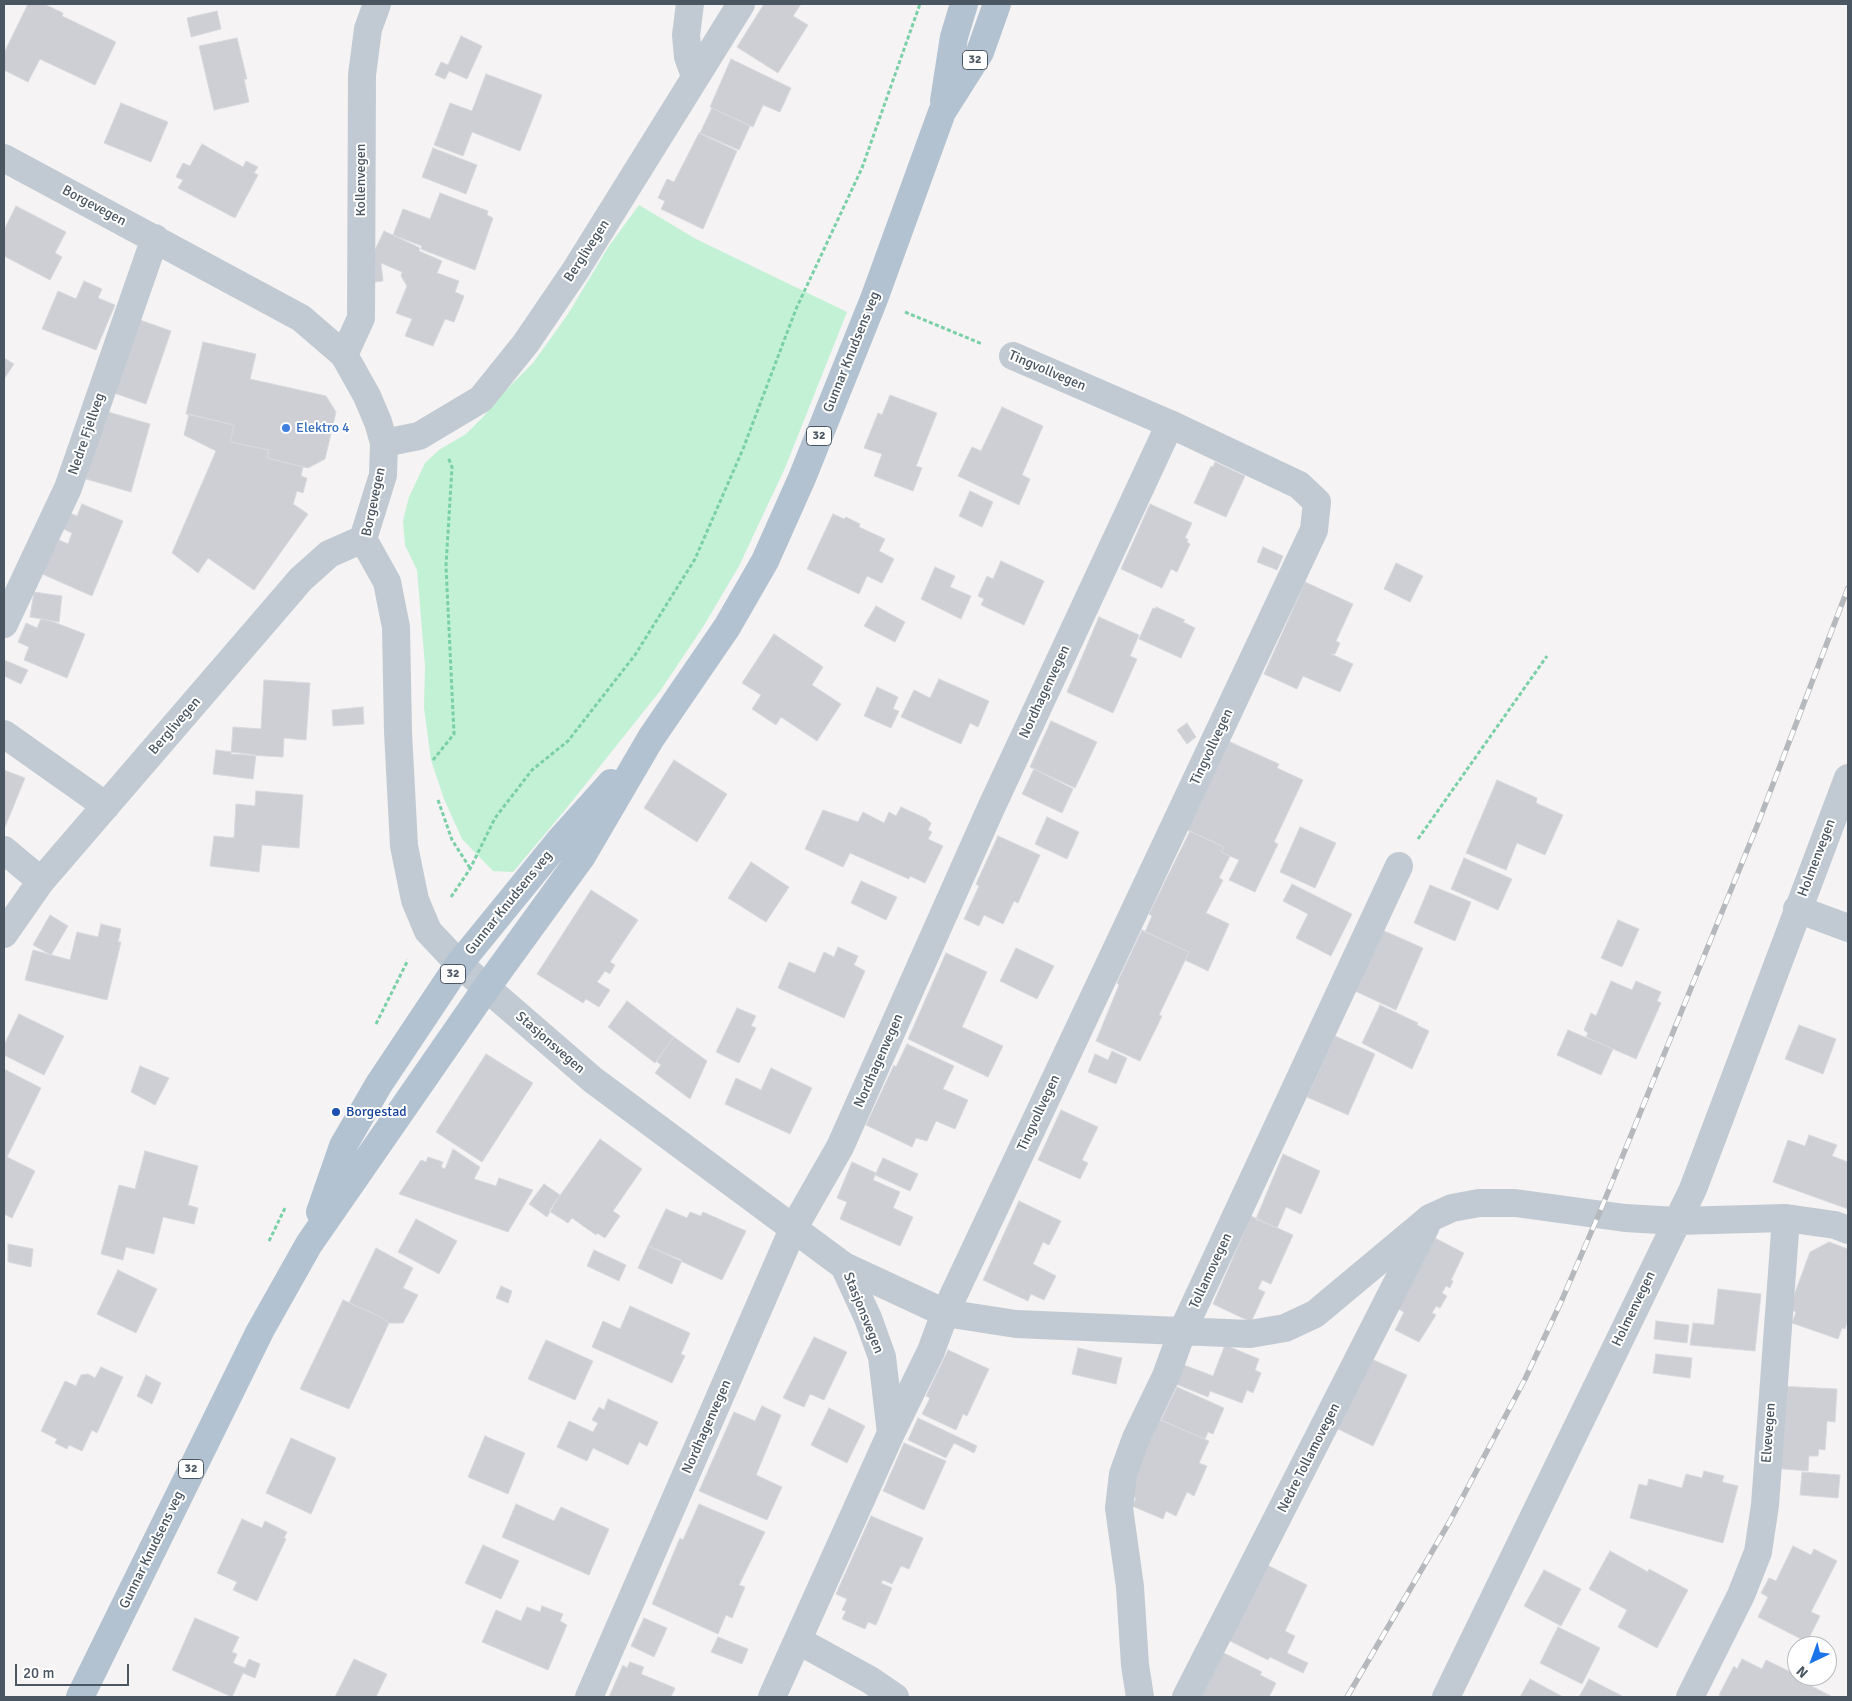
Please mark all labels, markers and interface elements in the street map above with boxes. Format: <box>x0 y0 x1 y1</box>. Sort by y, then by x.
road number: 32 <box>962 50 988 70</box>
street label: Kollenvegen <box>353 144 369 216</box>
street label: Borgevegen <box>59 182 129 230</box>
street label: Berglivegen <box>561 217 613 285</box>
street label: Gunnar Knudsens veg <box>820 289 884 415</box>
street label: Tingvollvegen <box>1006 347 1088 395</box>
street label: Nedre Fjellveg <box>65 391 109 477</box>
place label: Elektro 4 <box>296 420 350 436</box>
marker: Elektro 4 <box>280 422 292 434</box>
road number: 32 <box>806 426 832 446</box>
street label: Borgevegen <box>358 466 390 538</box>
street label: Nordhagenvegen <box>1016 643 1074 741</box>
street label: Berglivegen <box>145 694 205 758</box>
street label: Tingvollvegen <box>1187 706 1237 788</box>
street label: Holmenvegen <box>1795 817 1839 899</box>
street label: Gunnar Knudsens veg <box>462 848 556 958</box>
road number: 32 <box>440 964 466 984</box>
street label: Stasjonsvegen <box>512 1008 588 1078</box>
street label: Nordhagenvegen <box>851 1011 907 1111</box>
street label: Tingvollvegen <box>1014 1072 1064 1154</box>
place label: Borgestad <box>346 1104 407 1120</box>
marker: Borgestad <box>330 1106 342 1118</box>
street label: Tollamovegen <box>1186 1230 1236 1312</box>
street label: Holmenvegen <box>1609 1269 1659 1349</box>
street label: Stasjonsvegen <box>839 1270 887 1356</box>
street label: Nordhagenvegen <box>679 1377 735 1477</box>
street label: Nedre Tollamovegen <box>1274 1400 1344 1516</box>
street label: Elvevegen <box>1759 1402 1779 1464</box>
road number: 32 <box>178 1460 204 1478</box>
street label: Gunnar Knudsens veg <box>116 1488 188 1612</box>
north arrow <box>1787 1636 1837 1686</box>
scale bar <box>18 1654 131 1686</box>
text: N <box>1793 1662 1812 1681</box>
text: 20 m <box>23 1664 54 1682</box>

